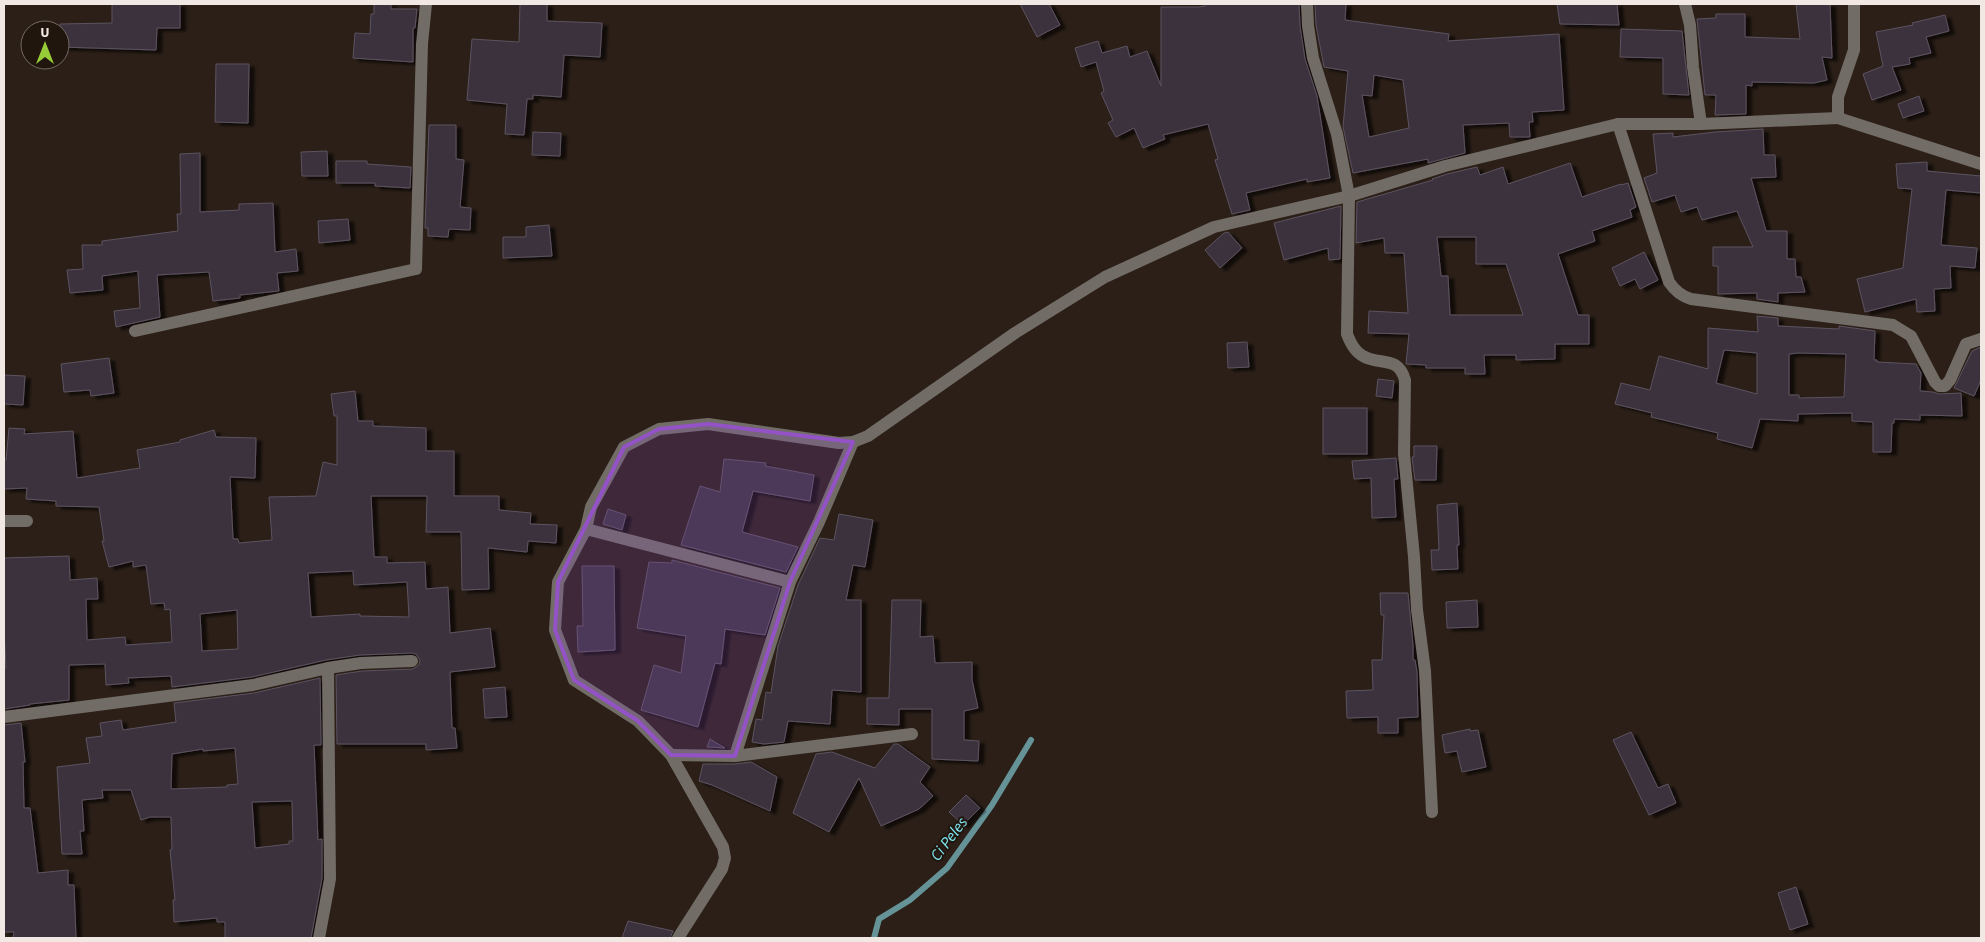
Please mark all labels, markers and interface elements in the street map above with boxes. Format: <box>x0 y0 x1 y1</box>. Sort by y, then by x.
north arrow <box>20 20 70 70</box>
text: U <box>40 23 50 43</box>
water label: Ci Peles <box>925 812 973 866</box>

